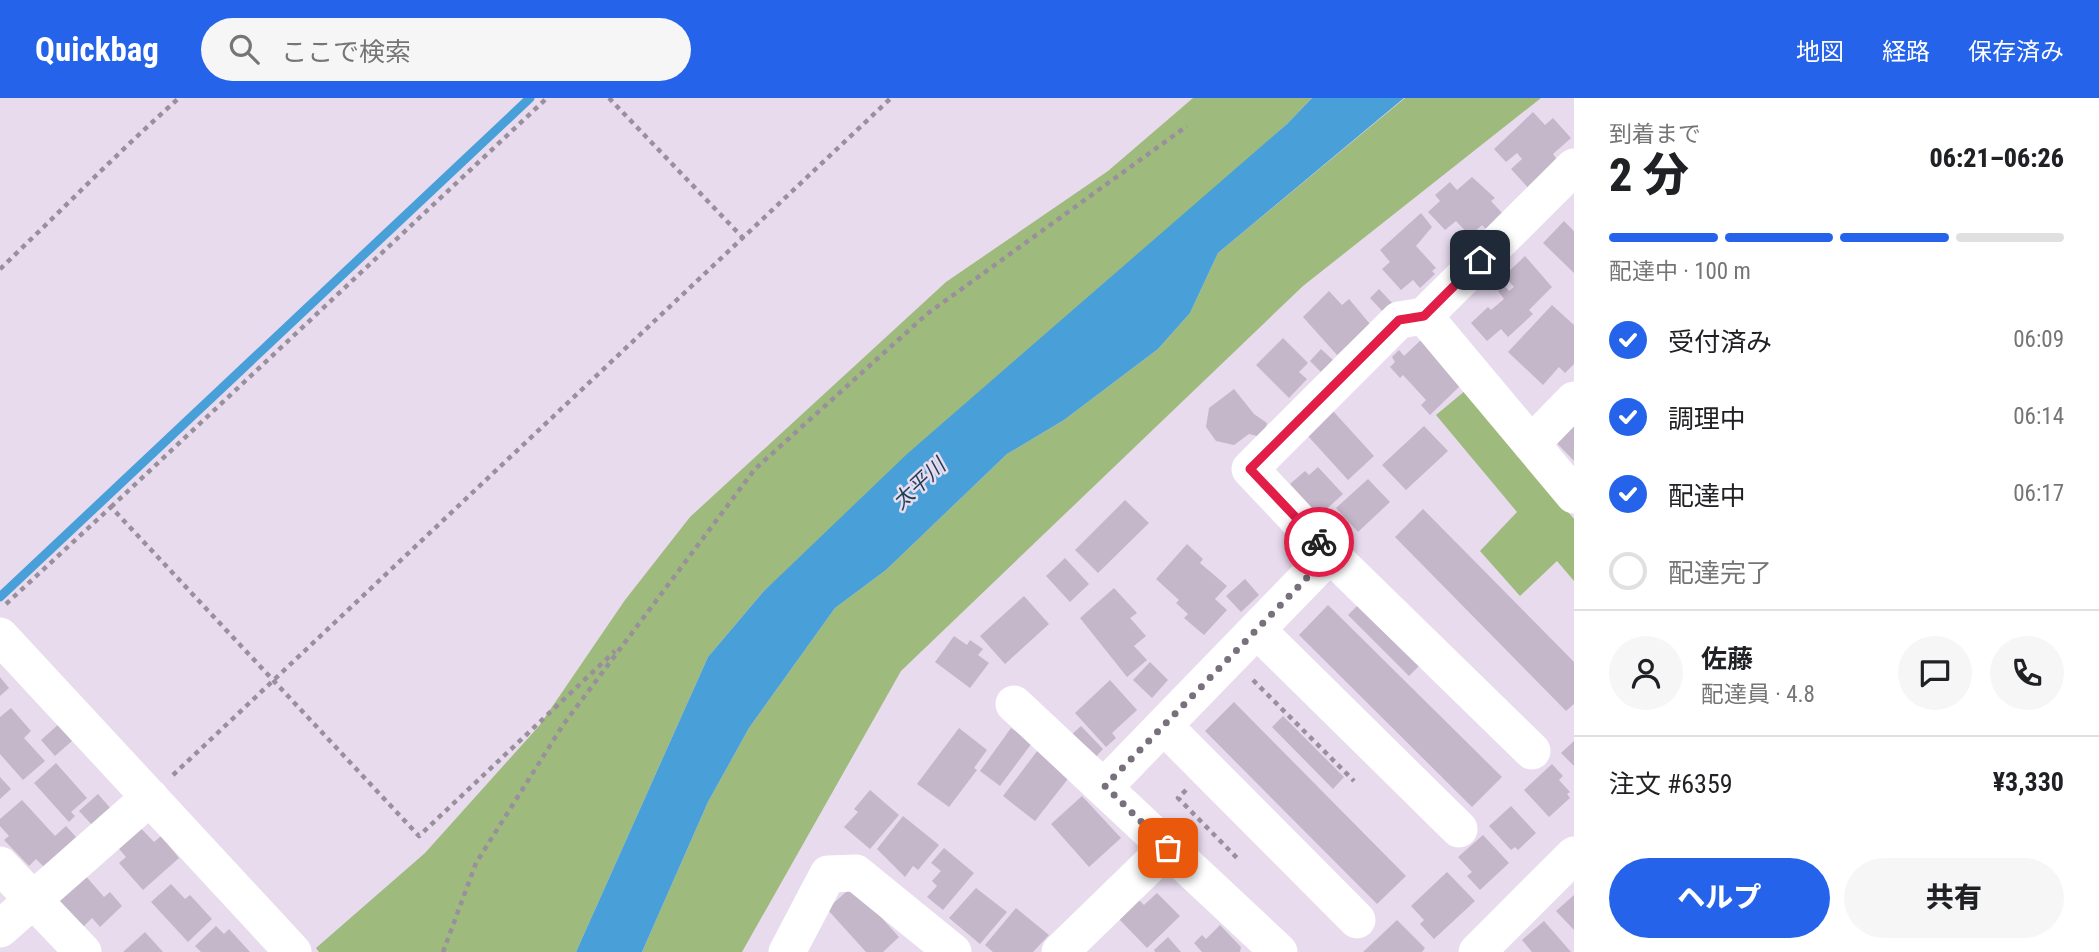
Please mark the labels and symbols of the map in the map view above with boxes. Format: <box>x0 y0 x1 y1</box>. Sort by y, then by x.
pin <box>1450 230 1510 290</box>
water label: 太平川 <box>888 452 952 514</box>
courier <box>1284 507 1354 577</box>
pin <box>1138 818 1198 878</box>

